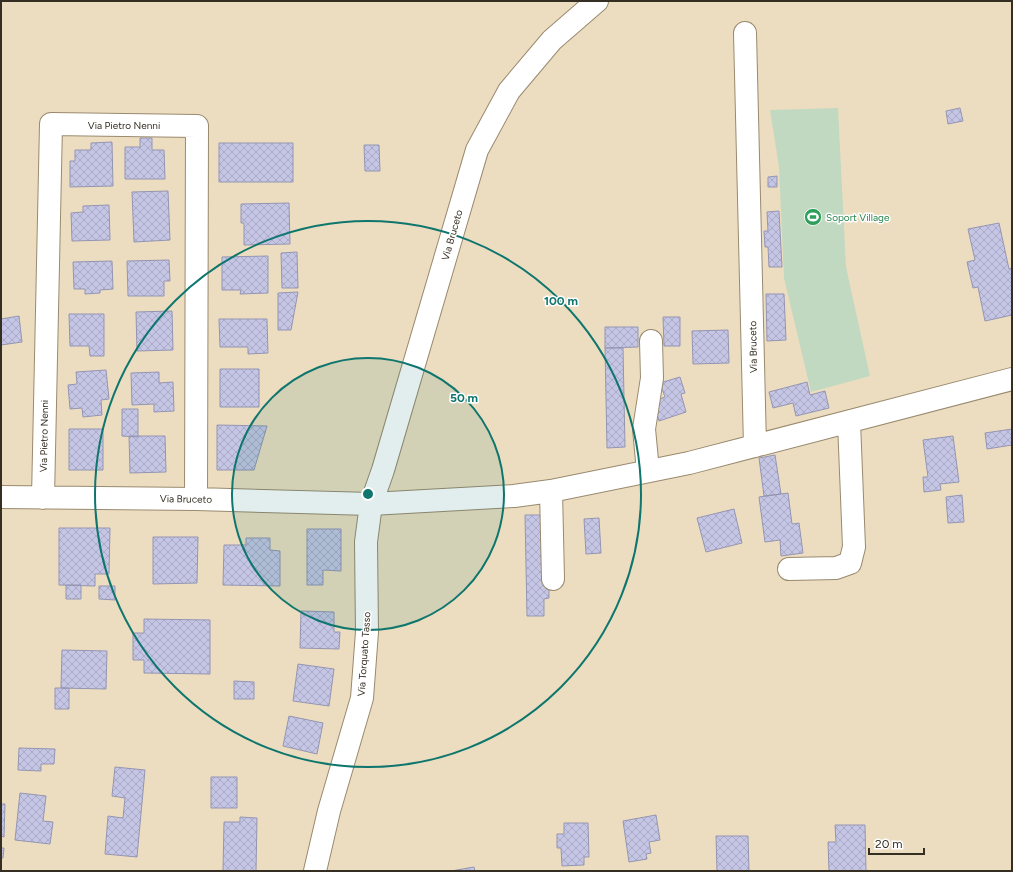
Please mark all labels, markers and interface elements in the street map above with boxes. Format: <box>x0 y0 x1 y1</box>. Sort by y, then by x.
street label: Via Pietro Nenni <box>88 119 160 132</box>
sports icon: Soport Village <box>803 207 823 227</box>
street label: Via Bruceto <box>439 208 466 262</box>
place label: Soport Village <box>826 211 890 224</box>
text: 100 m <box>544 294 578 308</box>
street label: Via Bruceto <box>746 321 760 373</box>
text: 50 m <box>450 391 478 405</box>
street label: Via Pietro Nenni <box>37 400 51 472</box>
centre of rings <box>361 487 375 501</box>
street label: Via Bruceto <box>160 492 212 506</box>
street label: Via Torquato Tasso <box>355 611 373 697</box>
scale bar <box>869 830 924 856</box>
text: 20 m <box>875 837 903 851</box>

